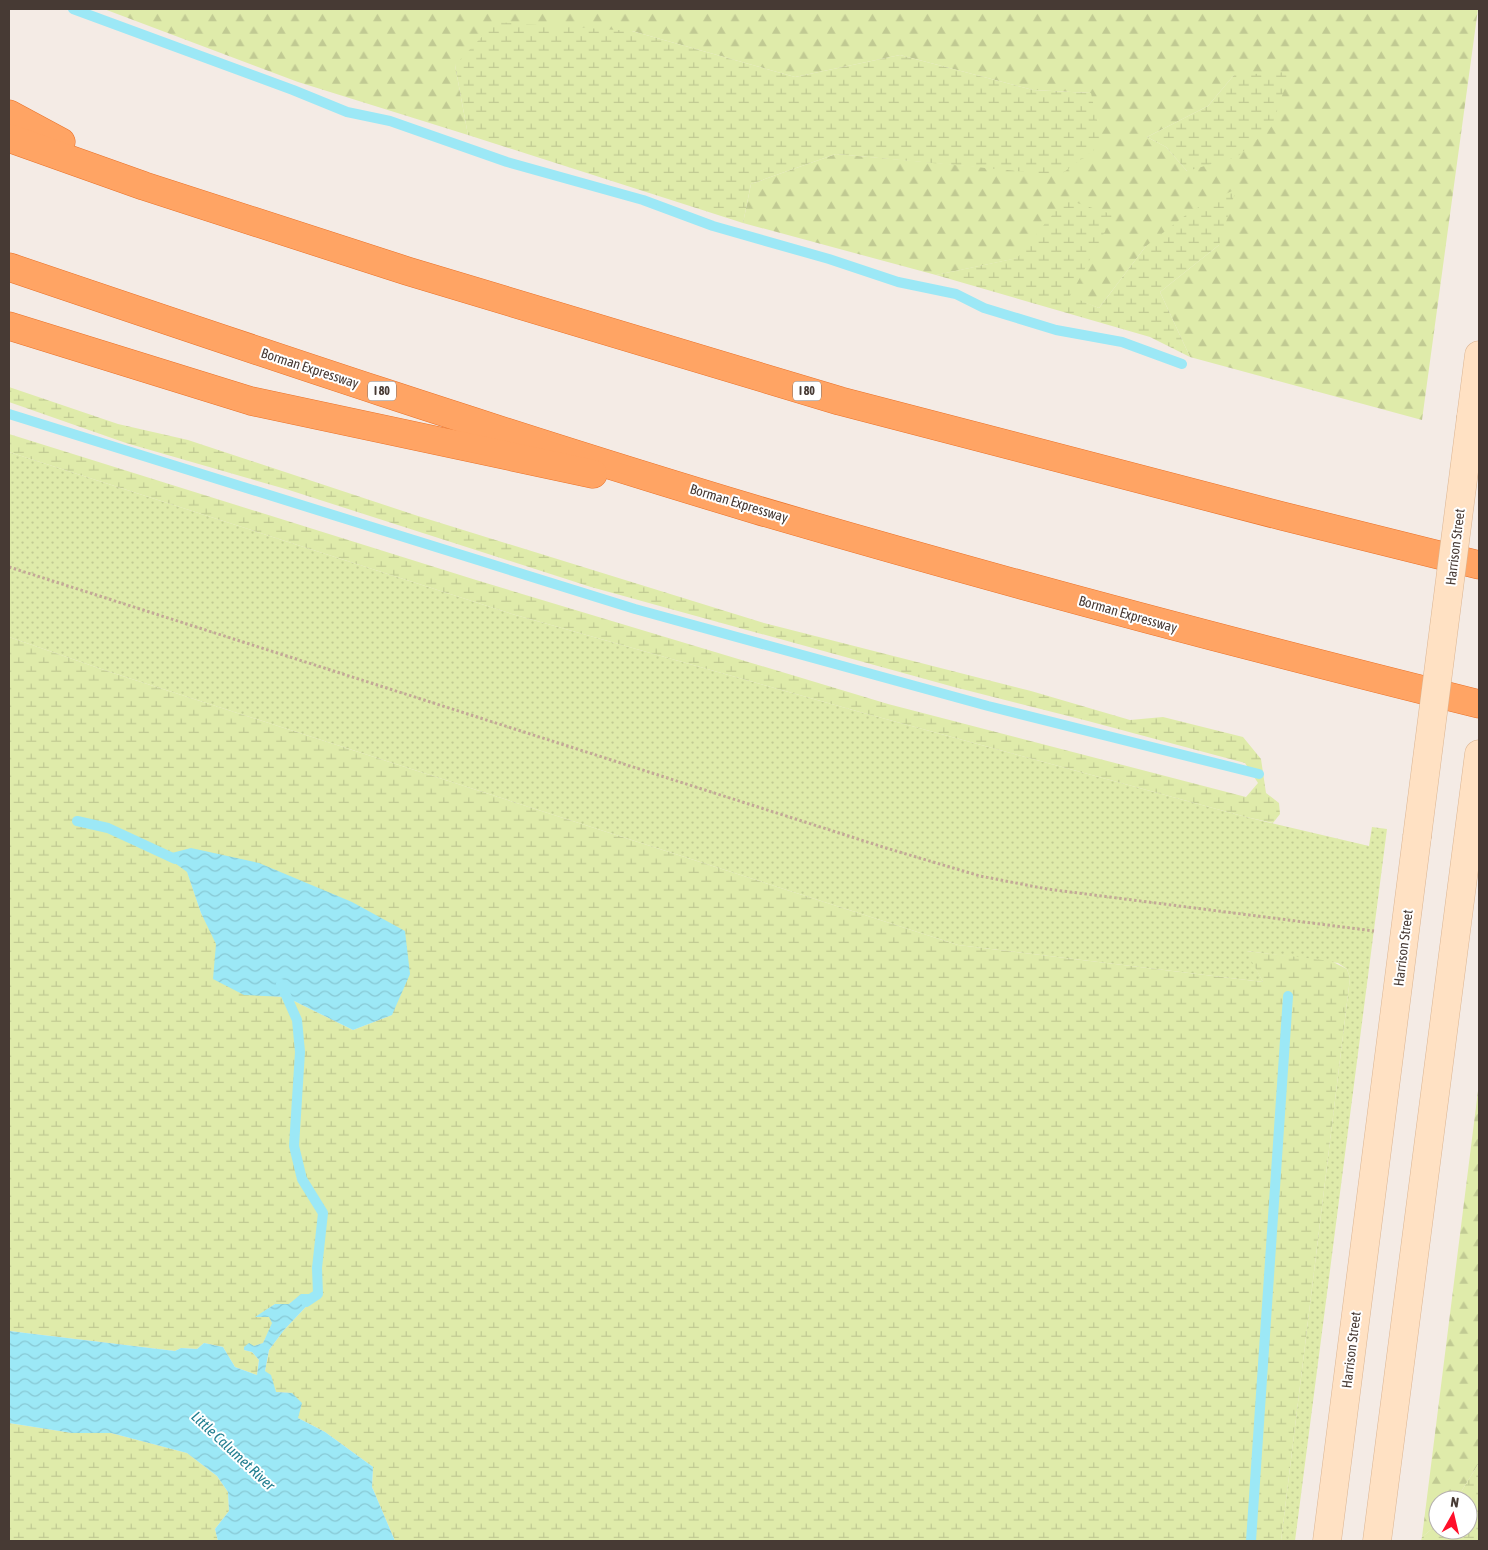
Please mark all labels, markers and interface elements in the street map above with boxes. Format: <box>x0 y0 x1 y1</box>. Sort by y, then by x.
street label: Borman Expressway <box>259 345 361 391</box>
road number: I 80 <box>368 382 396 401</box>
road number: I 80 <box>793 382 821 401</box>
street label: Borman Expressway <box>688 480 790 526</box>
street label: Harrison Street <box>1442 508 1468 586</box>
street label: Borman Expressway <box>1077 592 1179 636</box>
street label: Harrison Street <box>1390 909 1416 987</box>
street label: Harrison Street <box>1338 1311 1364 1389</box>
water label: Little Calumet River <box>188 1408 279 1494</box>
north arrow <box>1428 1490 1478 1540</box>
text: N <box>1450 1494 1460 1511</box>

